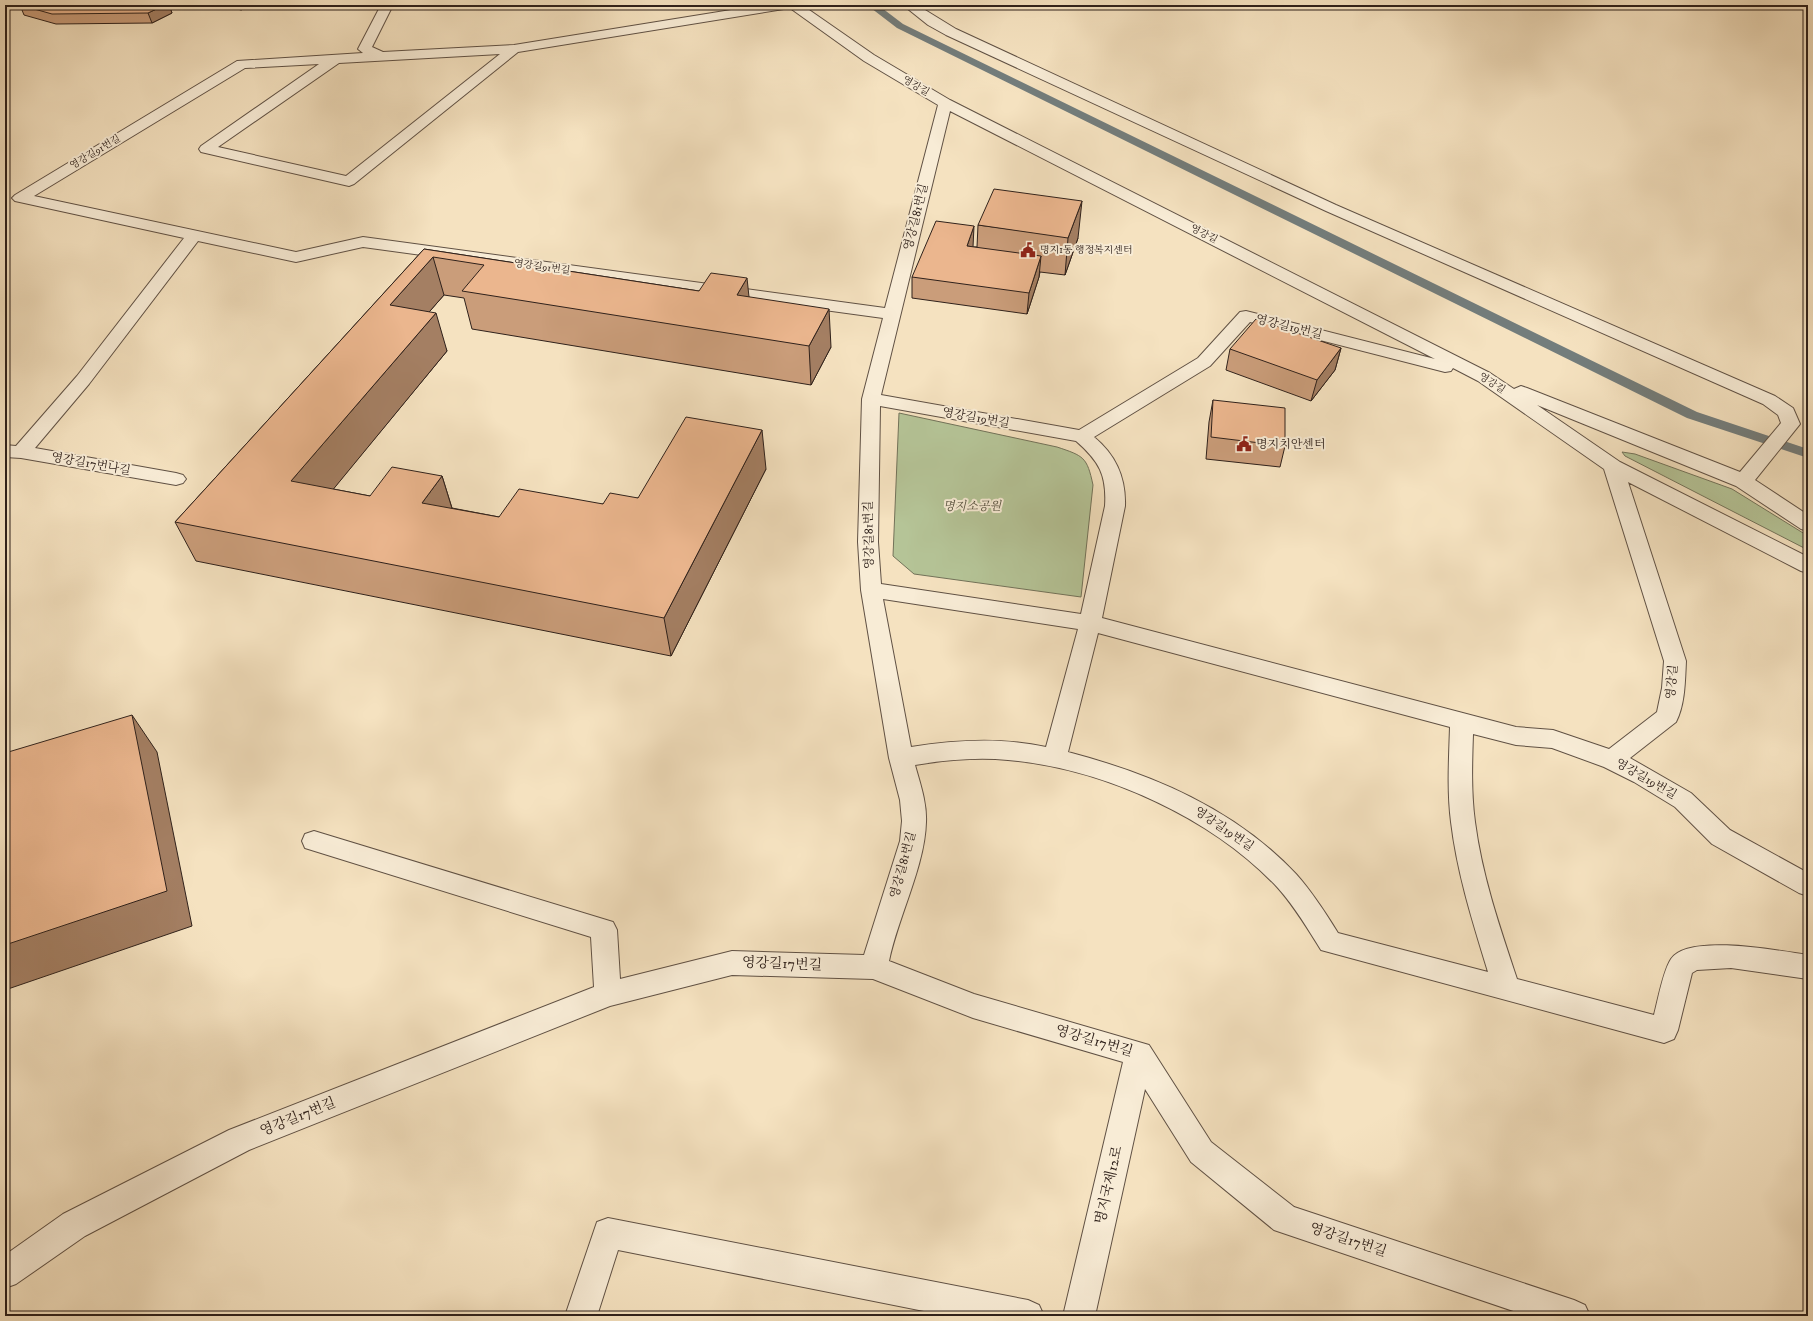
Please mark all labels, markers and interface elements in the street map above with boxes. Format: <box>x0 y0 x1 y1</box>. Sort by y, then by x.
street label: 영강길 <box>900 74 932 98</box>
street label: 영강길91번길 <box>68 132 122 172</box>
street label: 영강길81번길 <box>900 182 932 252</box>
street label: 영강길 <box>1188 222 1220 246</box>
public building icon: 명지1동 행정복지센터 <box>1019 241 1037 259</box>
place label: 명지1동 행정복지센터 <box>1040 244 1133 256</box>
street label: 영강길91번길 <box>513 257 571 277</box>
street label: 영강길19번길 <box>1254 311 1324 343</box>
street label: 영강길 <box>1477 370 1507 396</box>
street label: 영강길19번길 <box>941 405 1011 431</box>
public building icon: 명지치안센터 <box>1235 435 1253 453</box>
place label: 명지치안센터 <box>1256 437 1326 452</box>
street label: 영강길17번나길 <box>50 450 132 478</box>
park label: 명지소공원 <box>943 499 1002 514</box>
street label: 영강길81번길 <box>861 501 877 569</box>
street label: 영강길 <box>1663 664 1681 700</box>
street label: 영강길19번길 <box>1613 755 1679 803</box>
street label: 영강길19번길 <box>1191 804 1257 854</box>
street label: 영강길81번길 <box>887 830 919 900</box>
street label: 영강길17번길 <box>742 954 822 974</box>
street label: 영강길17번길 <box>1053 1021 1135 1061</box>
street label: 영강길17번길 <box>257 1094 339 1140</box>
street label: 명지국제12로 <box>1091 1144 1127 1226</box>
street label: 영강길17번길 <box>1307 1219 1389 1261</box>

